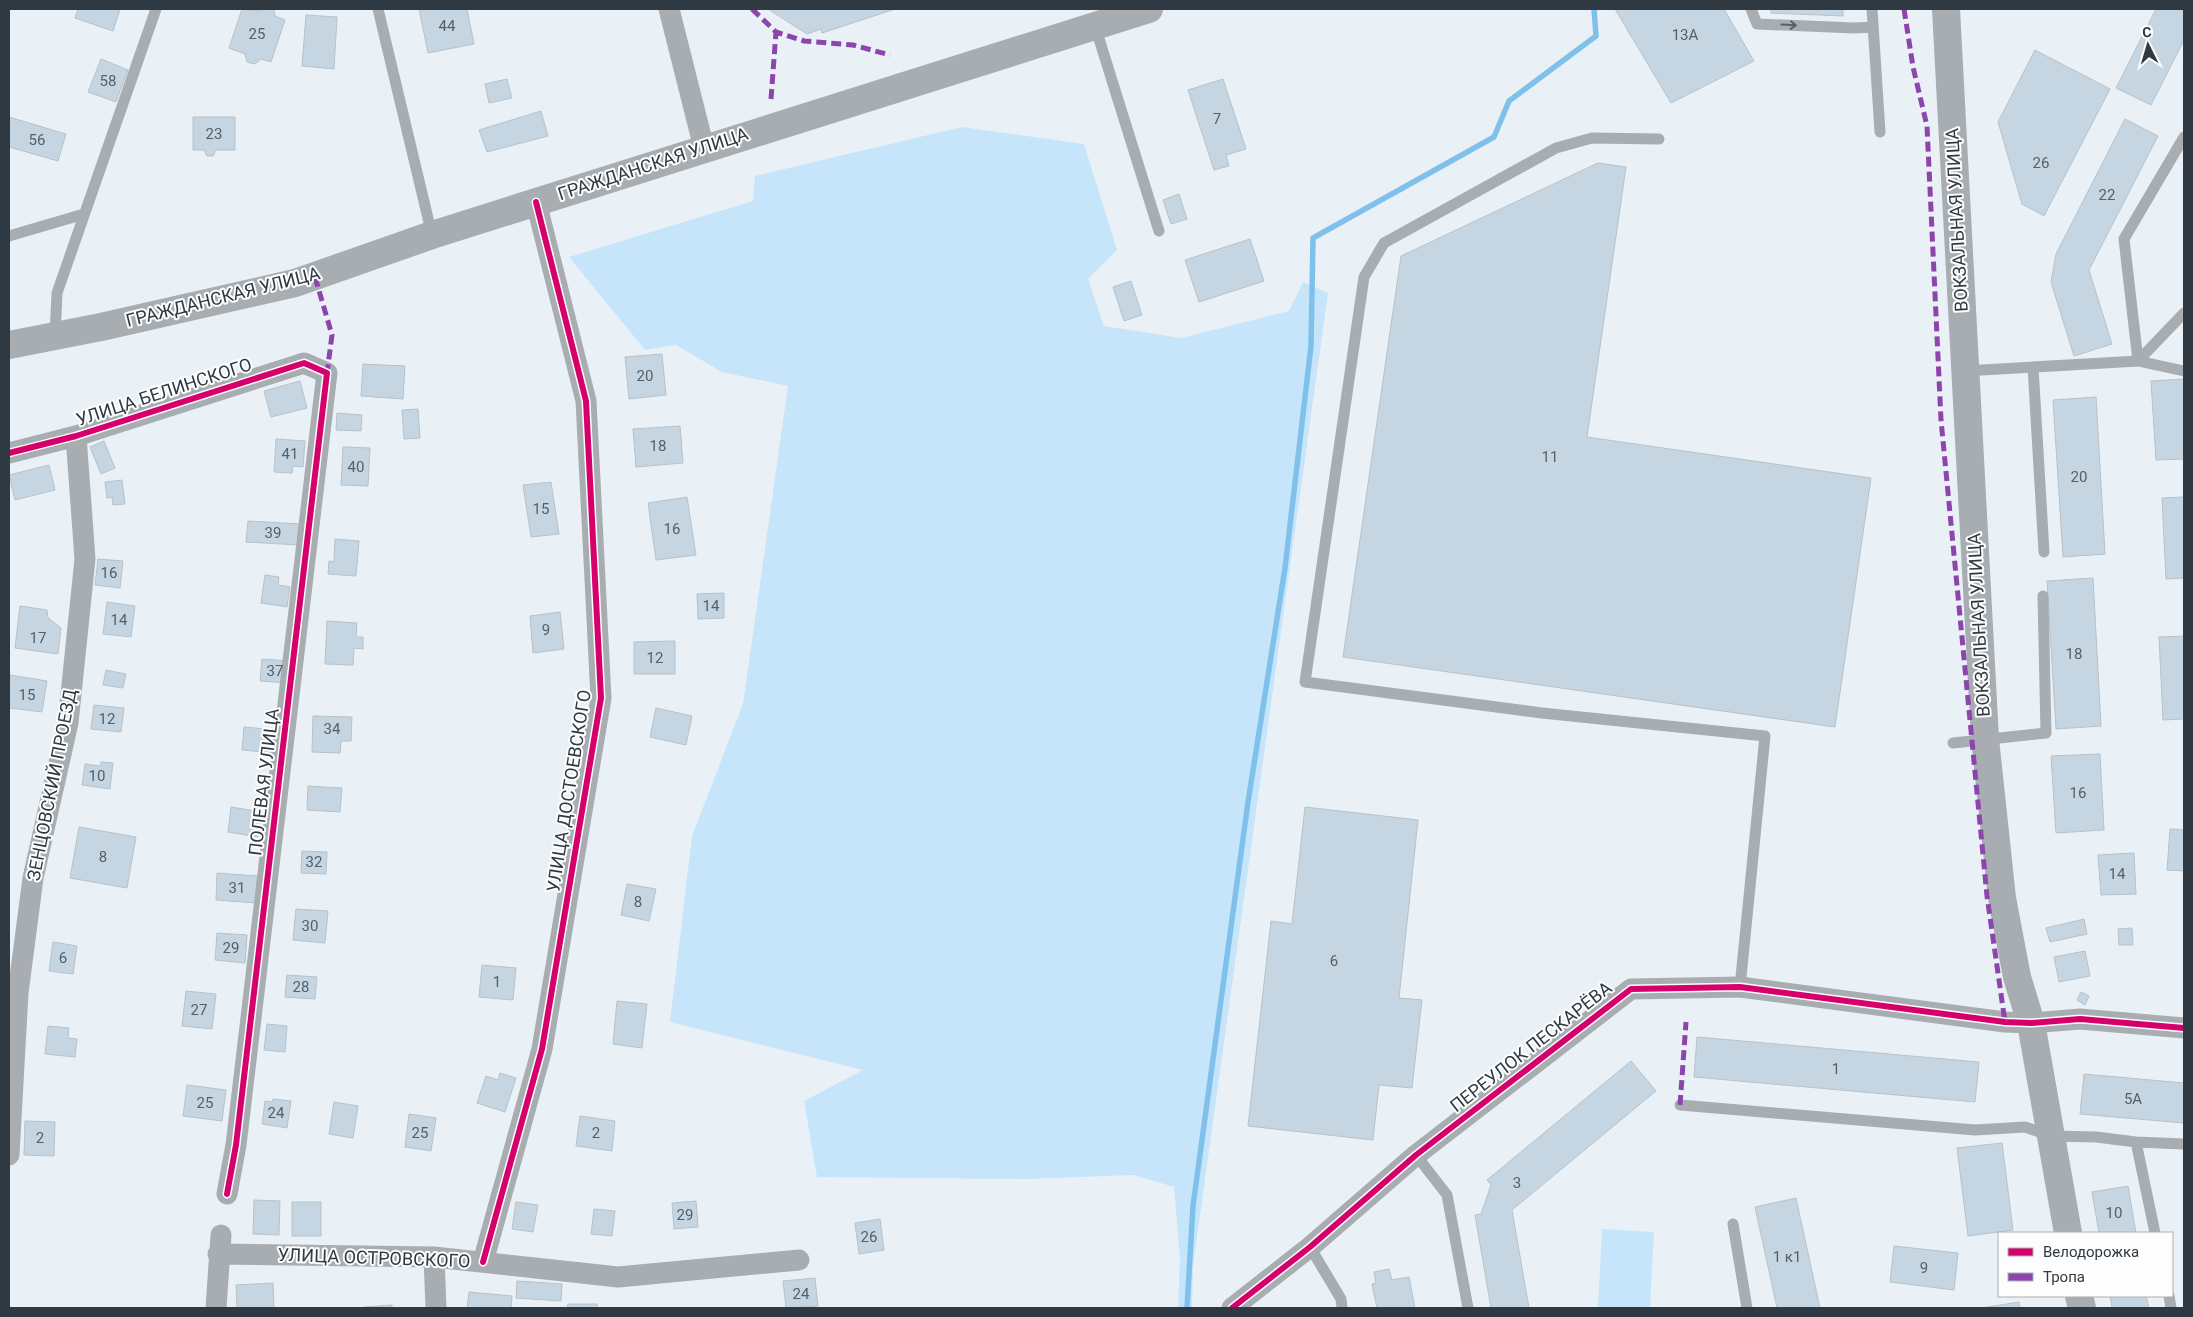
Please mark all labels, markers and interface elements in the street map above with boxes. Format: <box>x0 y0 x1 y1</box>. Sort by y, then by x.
house number: 44 <box>439 17 456 35</box>
north arrow <box>2123 20 2173 70</box>
one-way arrow <box>1781 21 1797 30</box>
text: С <box>2142 24 2152 40</box>
house number: 25 <box>249 25 265 43</box>
house number: 13А <box>1672 26 1699 44</box>
house number: 58 <box>100 72 116 90</box>
house number: 7 <box>1213 110 1221 128</box>
street label: ГРАЖДАНСКАЯ УЛИЦА <box>555 123 751 204</box>
house number: 23 <box>206 125 222 143</box>
street label: ВОКЗАЛЬНАЯ УЛИЦА <box>1941 127 1972 312</box>
house number: 56 <box>29 131 45 149</box>
house number: 26 <box>2033 154 2049 172</box>
house number: 22 <box>2099 186 2115 204</box>
street label: ГРАЖДАНСКАЯ УЛИЦА <box>124 262 322 331</box>
street label: УЛИЦА БЕЛИНСКОГО <box>73 353 254 430</box>
house number: 20 <box>637 367 653 385</box>
house number: 18 <box>650 437 666 455</box>
house number: 41 <box>282 445 298 463</box>
house number: 11 <box>1542 448 1558 466</box>
house number: 40 <box>348 458 364 476</box>
house number: 20 <box>2071 468 2087 486</box>
house number: 15 <box>533 500 549 518</box>
house number: 16 <box>664 520 680 538</box>
house number: 39 <box>265 524 281 542</box>
street label: ВОКЗАЛЬНАЯ УЛИЦА <box>1963 532 1994 717</box>
house number: 16 <box>101 564 117 582</box>
house number: 14 <box>703 597 720 615</box>
house number: 14 <box>111 611 128 629</box>
house number: 9 <box>542 621 550 639</box>
house number: 17 <box>30 629 46 647</box>
house number: 18 <box>2066 645 2082 663</box>
house number: 12 <box>647 649 663 667</box>
house number: 37 <box>267 662 283 680</box>
house number: 15 <box>19 686 35 704</box>
street label: ЗЕНЦОВСКИЙ ПРОЕЗД <box>23 687 81 883</box>
street label: УЛИЦА ДОСТОЕВСКОГО <box>542 688 595 894</box>
street label: ПОЛЕВАЯ УЛИЦА <box>244 707 283 857</box>
house number: 12 <box>99 710 115 728</box>
house number: 34 <box>324 720 341 738</box>
house number: 10 <box>89 767 105 785</box>
house number: 16 <box>2070 784 2086 802</box>
house number: 8 <box>99 848 107 866</box>
house number: 32 <box>306 853 322 871</box>
house number: 14 <box>2109 865 2126 883</box>
house number: 31 <box>229 879 245 897</box>
house number: 8 <box>634 893 642 911</box>
house number: 30 <box>302 917 318 935</box>
house number: 29 <box>223 939 239 957</box>
house number: 6 <box>59 949 67 967</box>
house number: 6 <box>1330 952 1338 970</box>
house number: 1 <box>493 973 501 991</box>
street label: ПЕРЕУЛОК ПЕСКАРЁВА <box>1446 977 1616 1116</box>
house number: 28 <box>293 978 309 996</box>
house number: 27 <box>191 1001 207 1019</box>
house number: 1 <box>1832 1060 1840 1078</box>
house number: 5А <box>2124 1090 2142 1108</box>
house number: 25 <box>197 1094 213 1112</box>
house number: 24 <box>268 1104 285 1122</box>
house number: 25 <box>412 1124 428 1142</box>
house number: 2 <box>592 1124 600 1142</box>
house number: 2 <box>36 1129 44 1147</box>
house number: 3 <box>1513 1174 1521 1192</box>
house number: 10 <box>2106 1204 2122 1222</box>
house number: 29 <box>677 1206 693 1224</box>
house number: 26 <box>861 1228 877 1246</box>
legend <box>1998 1232 2173 1297</box>
text: Велодорожка <box>2043 1243 2139 1261</box>
street label: УЛИЦА ОСТРОВСКОГО <box>277 1244 471 1271</box>
house number: 1 к1 <box>1773 1248 1801 1266</box>
house number: 9 <box>1920 1259 1928 1277</box>
text: Тропа <box>2043 1268 2085 1286</box>
house number: 24 <box>793 1285 810 1303</box>

